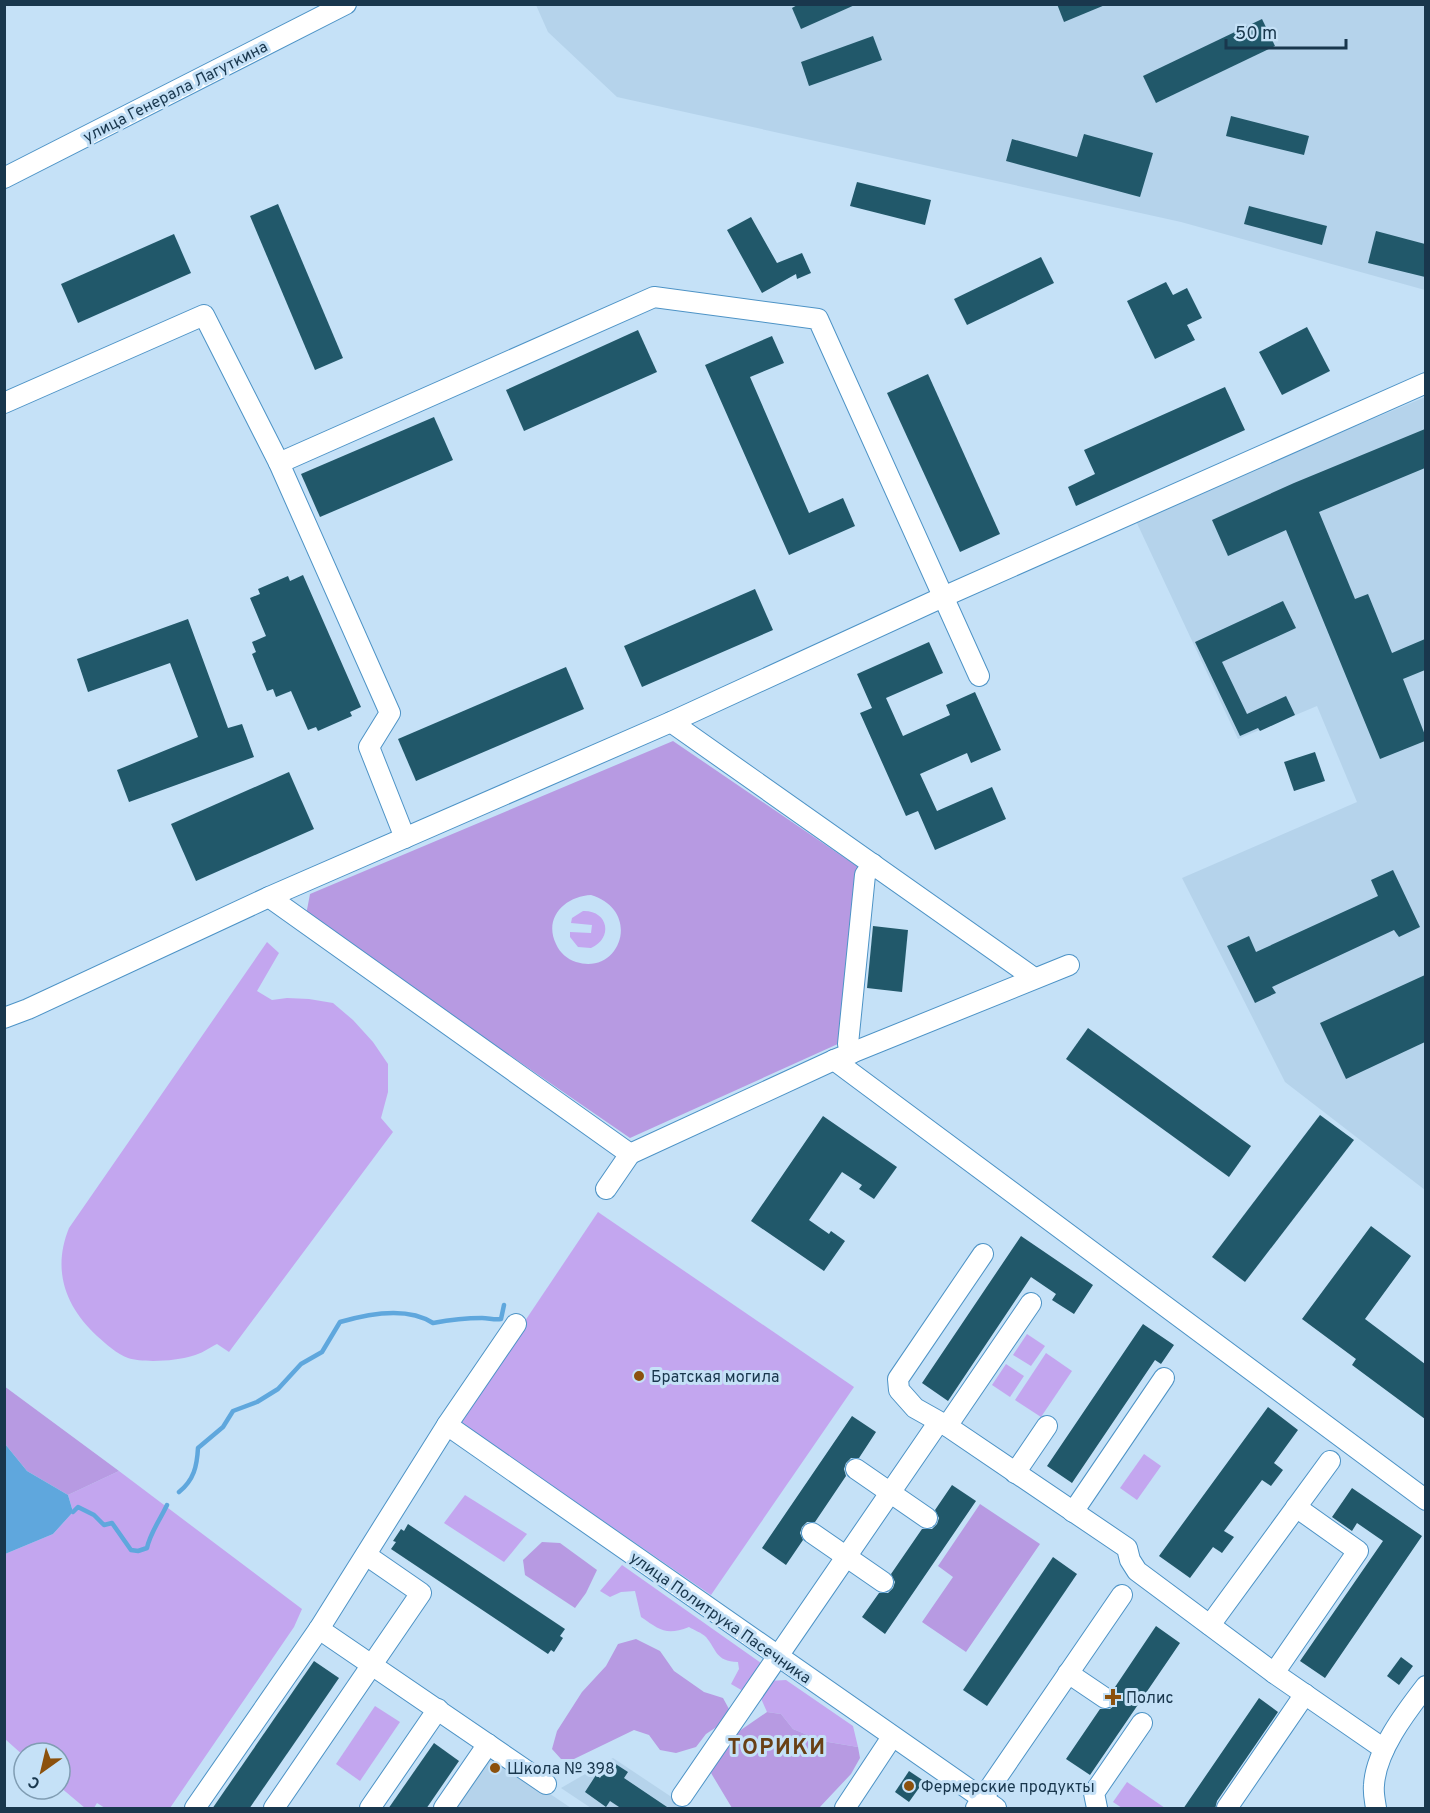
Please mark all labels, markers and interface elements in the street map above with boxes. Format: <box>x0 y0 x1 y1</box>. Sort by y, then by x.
scale bar <box>1226 12 1346 50</box>
text: 50 m <box>1235 23 1277 46</box>
street label: улица Генерала Лагуткина <box>80 37 272 148</box>
place label: Братская могила <box>651 1368 779 1388</box>
marker: Братская могила <box>632 1369 646 1383</box>
street label: улица Политрука Пасечника <box>625 1548 815 1689</box>
marker: Полис <box>1104 1688 1122 1706</box>
place label: Полис <box>1126 1689 1173 1709</box>
district label: ТОРИКИ <box>727 1735 827 1762</box>
north arrow <box>12 1741 72 1801</box>
place label: Школа № 398 <box>507 1760 615 1780</box>
marker: Школа № 398 <box>488 1761 502 1775</box>
text: С <box>25 1771 45 1793</box>
place label: Фермерские продукты <box>921 1778 1095 1798</box>
marker: Фермерские продукты <box>902 1779 916 1793</box>

